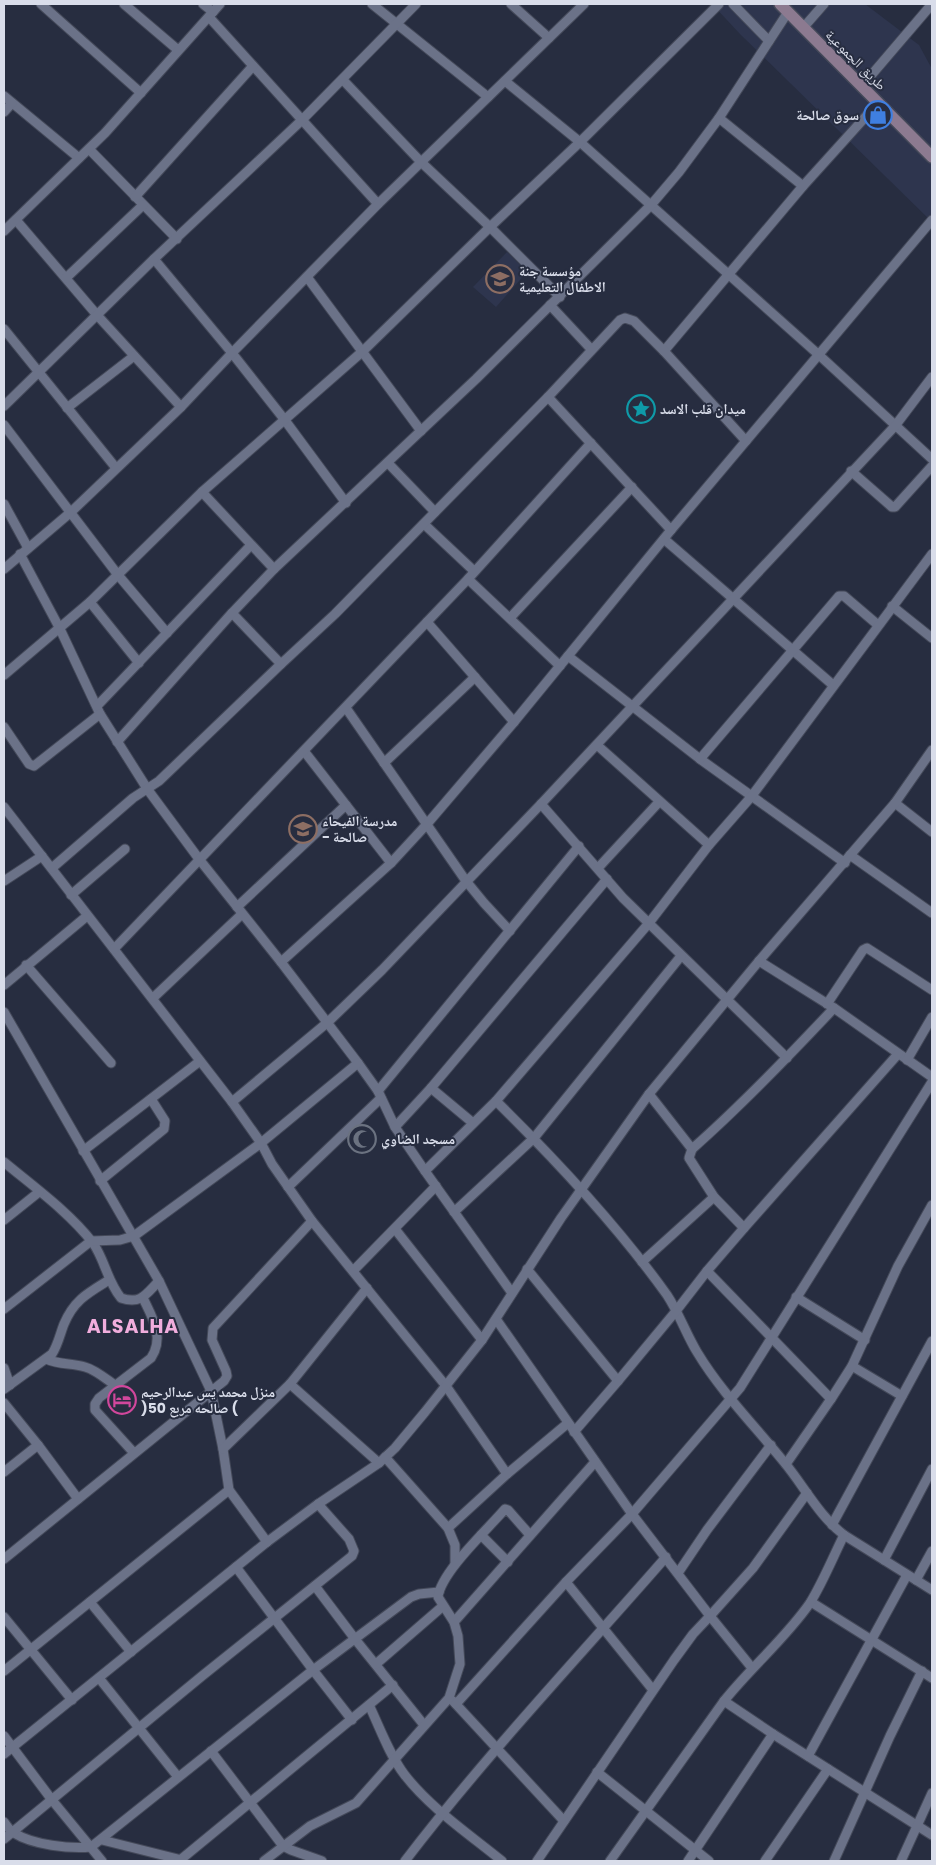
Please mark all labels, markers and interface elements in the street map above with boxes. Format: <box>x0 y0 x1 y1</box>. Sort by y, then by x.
street label: طريق الجموعية <box>821 25 891 95</box>
shop icon: سوق صالحة <box>863 100 893 130</box>
place label: سوق صالحة <box>796 105 859 125</box>
place label: مؤسسة جنة الاطفال التعليمية <box>519 261 606 297</box>
school or university icon: مؤسسة جنة الاطفال التعليمية <box>485 264 515 294</box>
place icon: ميدان قلب الاسد <box>626 394 656 424</box>
place label: ميدان قلب الاسد <box>660 399 746 419</box>
place label: مدرسة الفيحاء - صالحة <box>322 811 397 847</box>
school or university icon: مدرسة الفيحاء - صالحة <box>288 814 318 844</box>
mosque icon: مسجد الضاوي <box>347 1124 377 1154</box>
place label: مسجد الضاوي <box>381 1129 455 1150</box>
district label: ALSALHA <box>87 1313 179 1340</box>
place label: منزل محمد يس عبدالرحيم )صالحه مربع 50 ( <box>141 1382 275 1418</box>
hotel icon: منزل محمد يس عبدالرحيم )صالحه مربع 50 ( <box>107 1385 137 1415</box>

